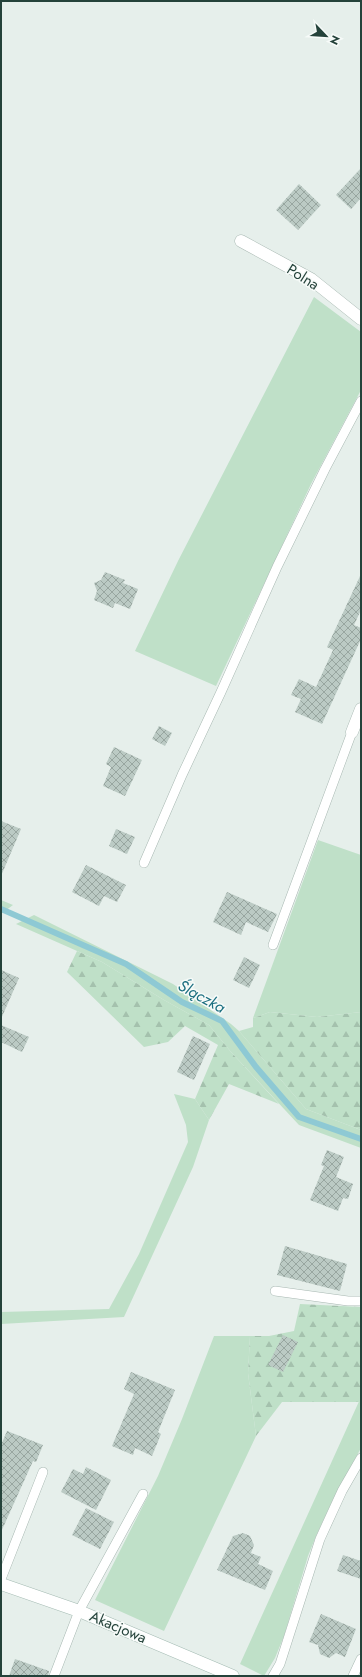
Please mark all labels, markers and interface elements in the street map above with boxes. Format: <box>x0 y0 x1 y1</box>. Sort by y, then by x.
north arrow <box>306 16 346 56</box>
text: N <box>326 33 344 48</box>
street label: Polna <box>283 259 323 295</box>
water label: Ślączka <box>174 974 230 1019</box>
street label: Akacjowa <box>86 1605 150 1649</box>

